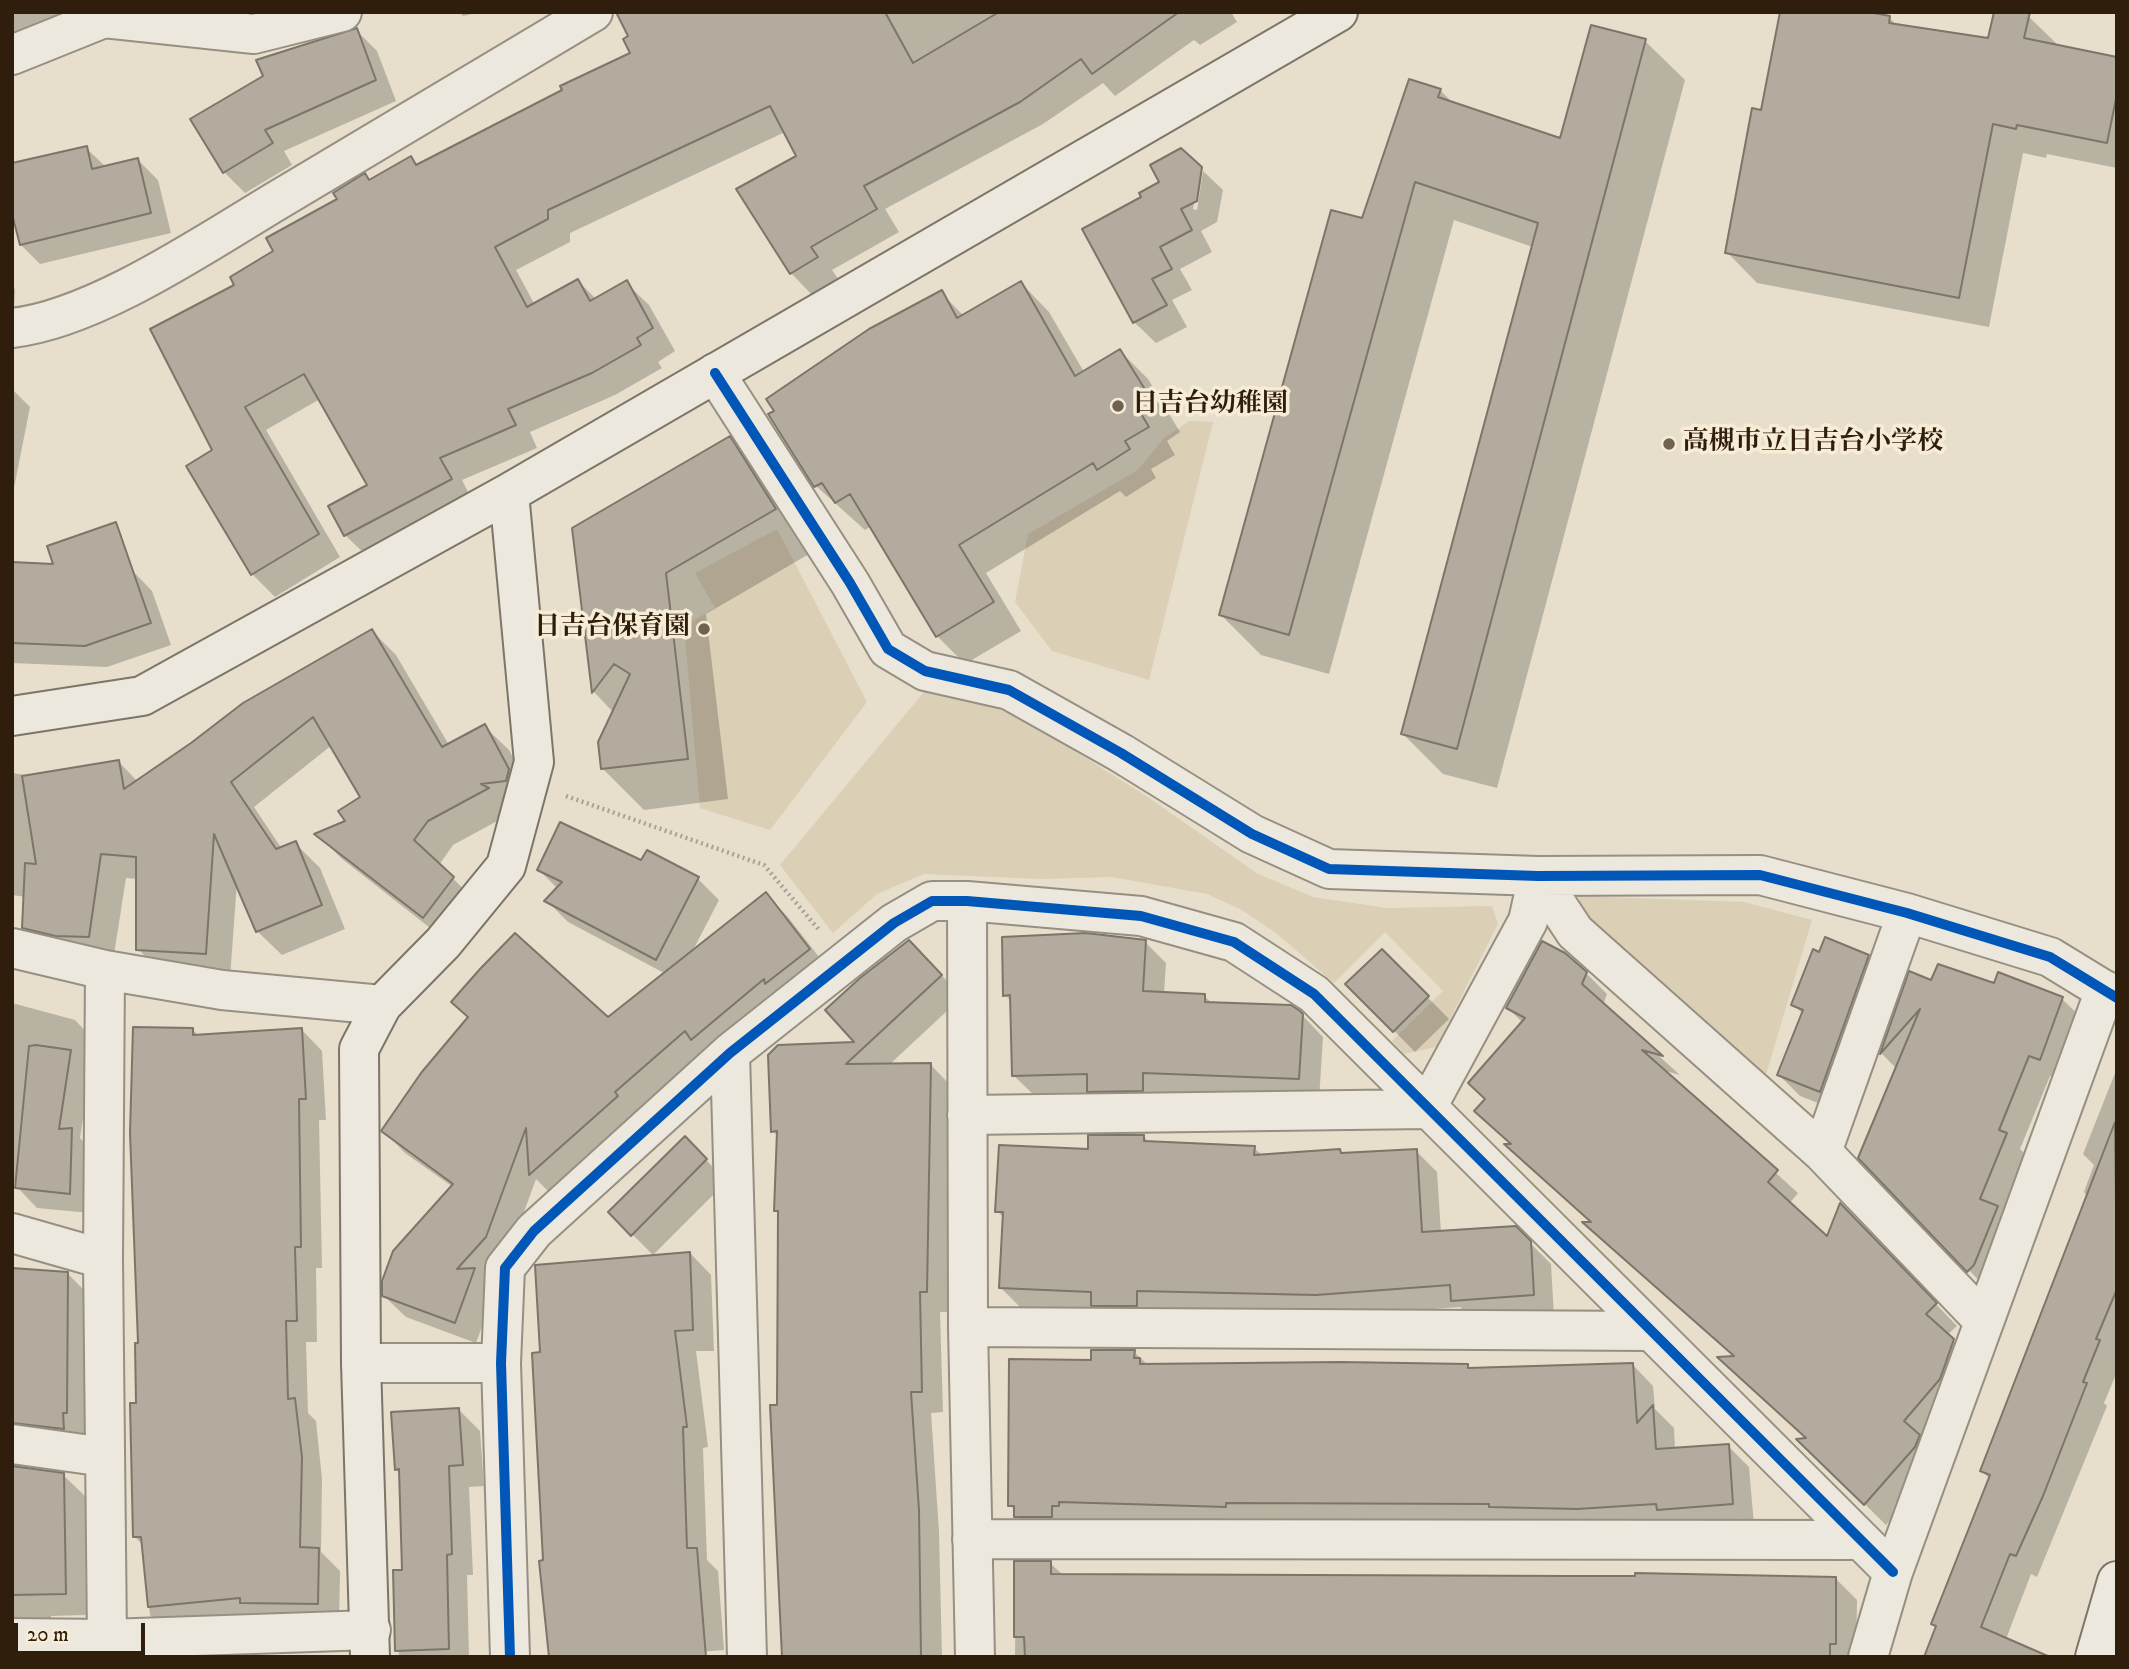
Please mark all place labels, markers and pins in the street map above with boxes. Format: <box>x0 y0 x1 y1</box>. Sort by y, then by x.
place label: 日吉台幼稚園 <box>1132 390 1288 422</box>
marker: 日吉台幼稚園 <box>1110 398 1126 414</box>
place label: 高槻市立日吉台小学校 <box>1683 428 1943 460</box>
marker: 高槻市立日吉台小学校 <box>1661 436 1677 452</box>
place label: 日吉台保育園 <box>534 613 690 645</box>
marker: 日吉台保育園 <box>696 621 712 637</box>

